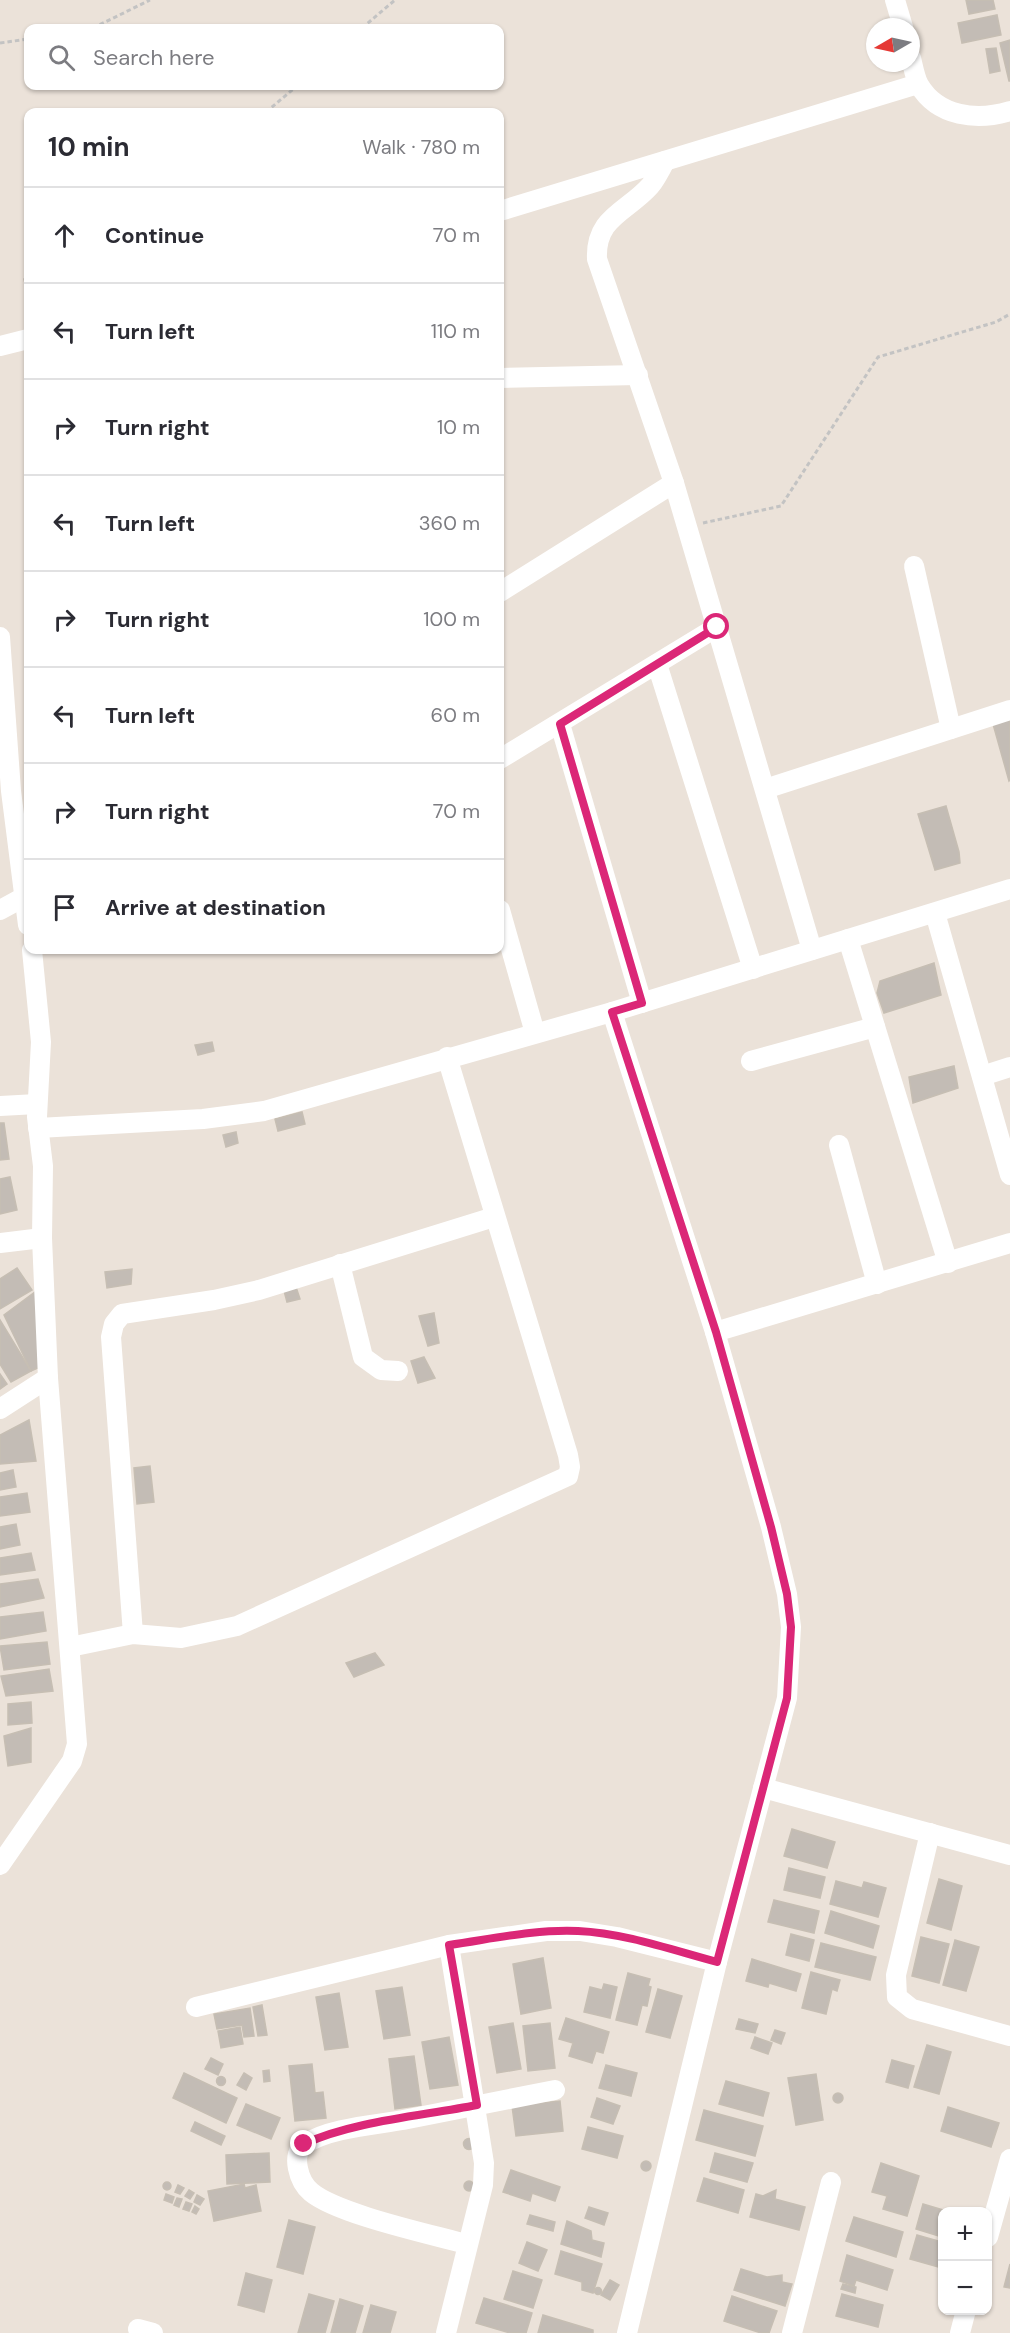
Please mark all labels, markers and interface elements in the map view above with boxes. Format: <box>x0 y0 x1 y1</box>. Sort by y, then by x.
north arrow <box>866 18 920 72</box>
search box <box>24 24 504 90</box>
icon: search <box>45 41 78 74</box>
text: Search here <box>93 43 214 72</box>
text: 10 min <box>48 130 130 164</box>
text: Walk · 780 m <box>362 134 480 160</box>
icon: ahead <box>48 219 81 252</box>
text: Continue <box>105 221 204 250</box>
text: 70 m <box>433 222 480 248</box>
icon: left <box>48 315 81 348</box>
text: Turn left <box>105 317 195 346</box>
text: 110 m <box>431 318 480 344</box>
icon: right <box>48 411 81 444</box>
text: Turn right <box>105 413 210 442</box>
text: 10 m <box>437 414 480 440</box>
icon: left <box>48 507 81 540</box>
text: Turn left <box>105 509 195 538</box>
text: 360 m <box>419 510 480 536</box>
icon: right <box>48 603 81 636</box>
text: Turn right <box>105 605 210 634</box>
text: 100 m <box>423 606 480 632</box>
route start <box>703 613 729 639</box>
icon: left <box>48 699 81 732</box>
text: Turn left <box>105 701 195 730</box>
text: 60 m <box>431 702 480 728</box>
icon: right <box>48 795 81 828</box>
text: Turn right <box>105 797 210 826</box>
text: 70 m <box>433 798 480 824</box>
icon: arrive <box>48 891 81 924</box>
text: Arrive at destination <box>105 893 326 922</box>
route end <box>290 2130 316 2156</box>
map controls <box>938 2207 992 2315</box>
button: + <box>938 2207 992 2261</box>
button: − <box>938 2261 992 2315</box>

